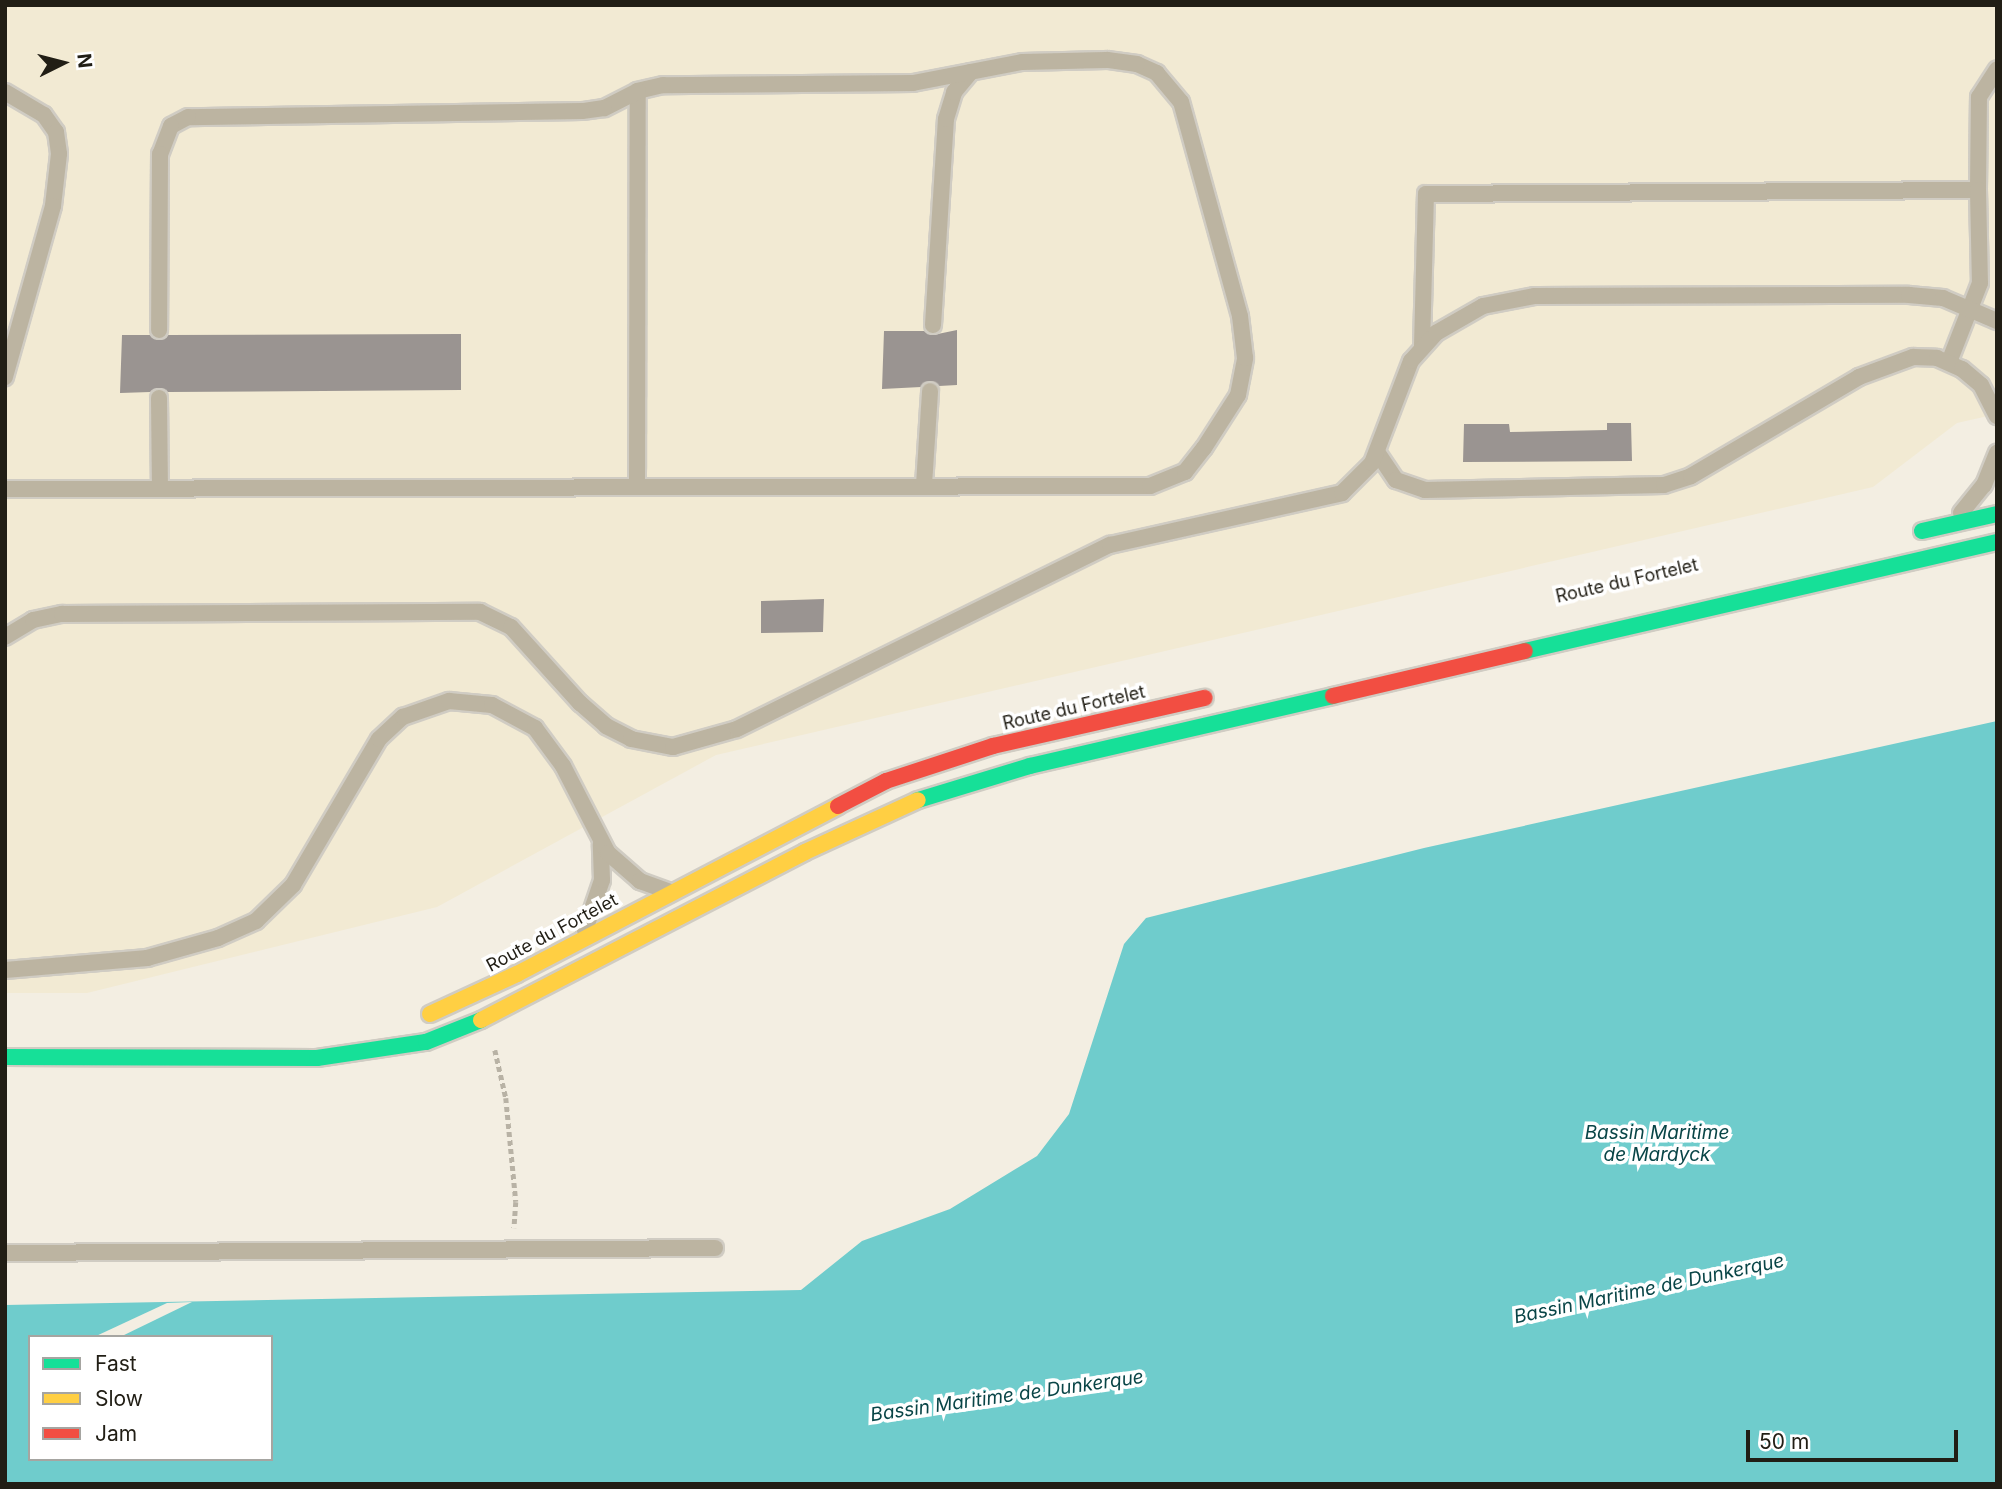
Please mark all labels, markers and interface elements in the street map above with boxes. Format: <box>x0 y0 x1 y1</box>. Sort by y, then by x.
north arrow <box>28 28 98 98</box>
text: N <box>72 52 97 69</box>
street label: Route du Fortelet <box>1554 554 1700 608</box>
street label: Route du Fortelet <box>1001 681 1147 735</box>
street label: Route du Fortelet <box>483 889 621 977</box>
water label: Bassin Maritime de Mardyck <box>1585 1122 1729 1166</box>
water label: Bassin Maritime de Dunkerque <box>1512 1249 1786 1329</box>
legend <box>28 1335 273 1461</box>
text: Fast <box>95 1351 137 1376</box>
water label: Bassin Maritime de Dunkerque <box>869 1366 1145 1426</box>
text: Slow <box>95 1386 143 1411</box>
scale bar <box>1750 1416 1962 1460</box>
text: Jam <box>95 1421 137 1446</box>
text: 50 m <box>1759 1429 1809 1454</box>

